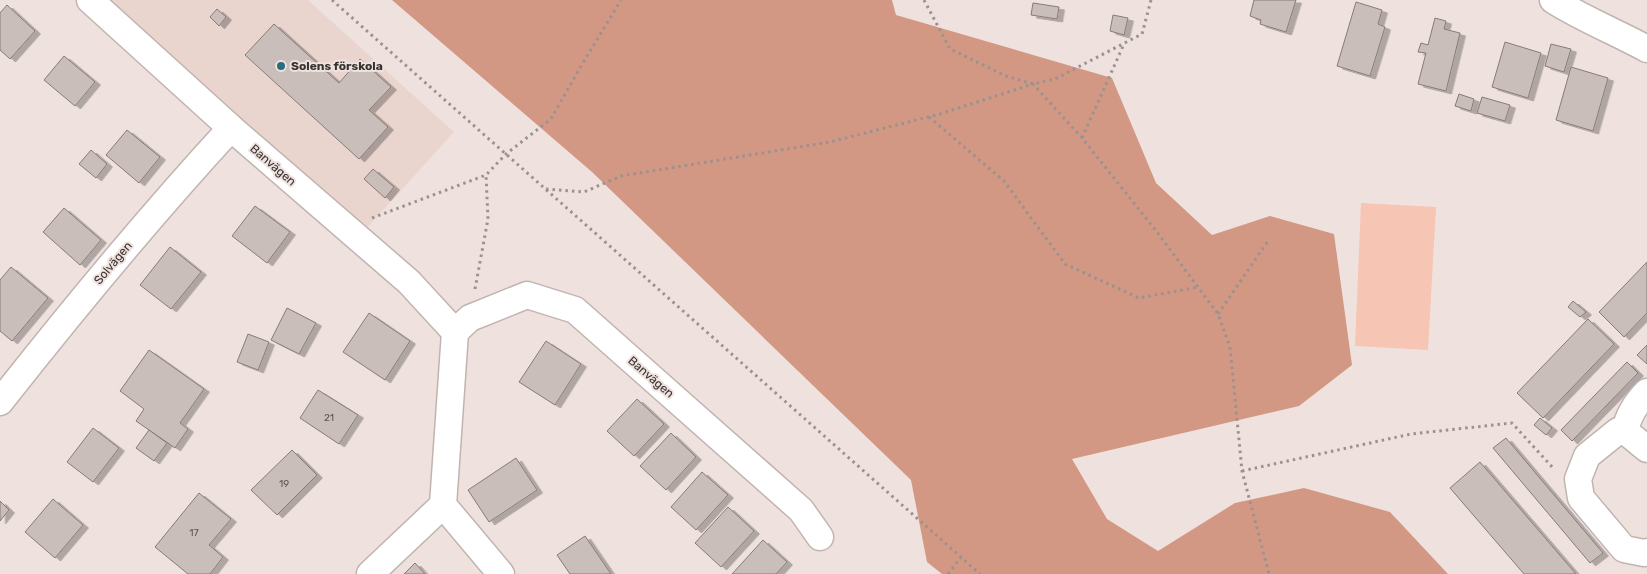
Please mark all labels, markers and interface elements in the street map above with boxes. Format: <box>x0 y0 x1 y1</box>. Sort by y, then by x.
place label: Solens förskola <box>291 59 383 73</box>
marker: Solens förskola <box>275 60 287 72</box>
street label: Banvägen <box>247 141 299 189</box>
street label: Solvägen <box>91 239 135 287</box>
street label: Banvägen <box>625 353 677 401</box>
house number: 21 <box>324 412 334 424</box>
house number: 19 <box>279 478 289 490</box>
house number: 17 <box>189 527 199 539</box>

